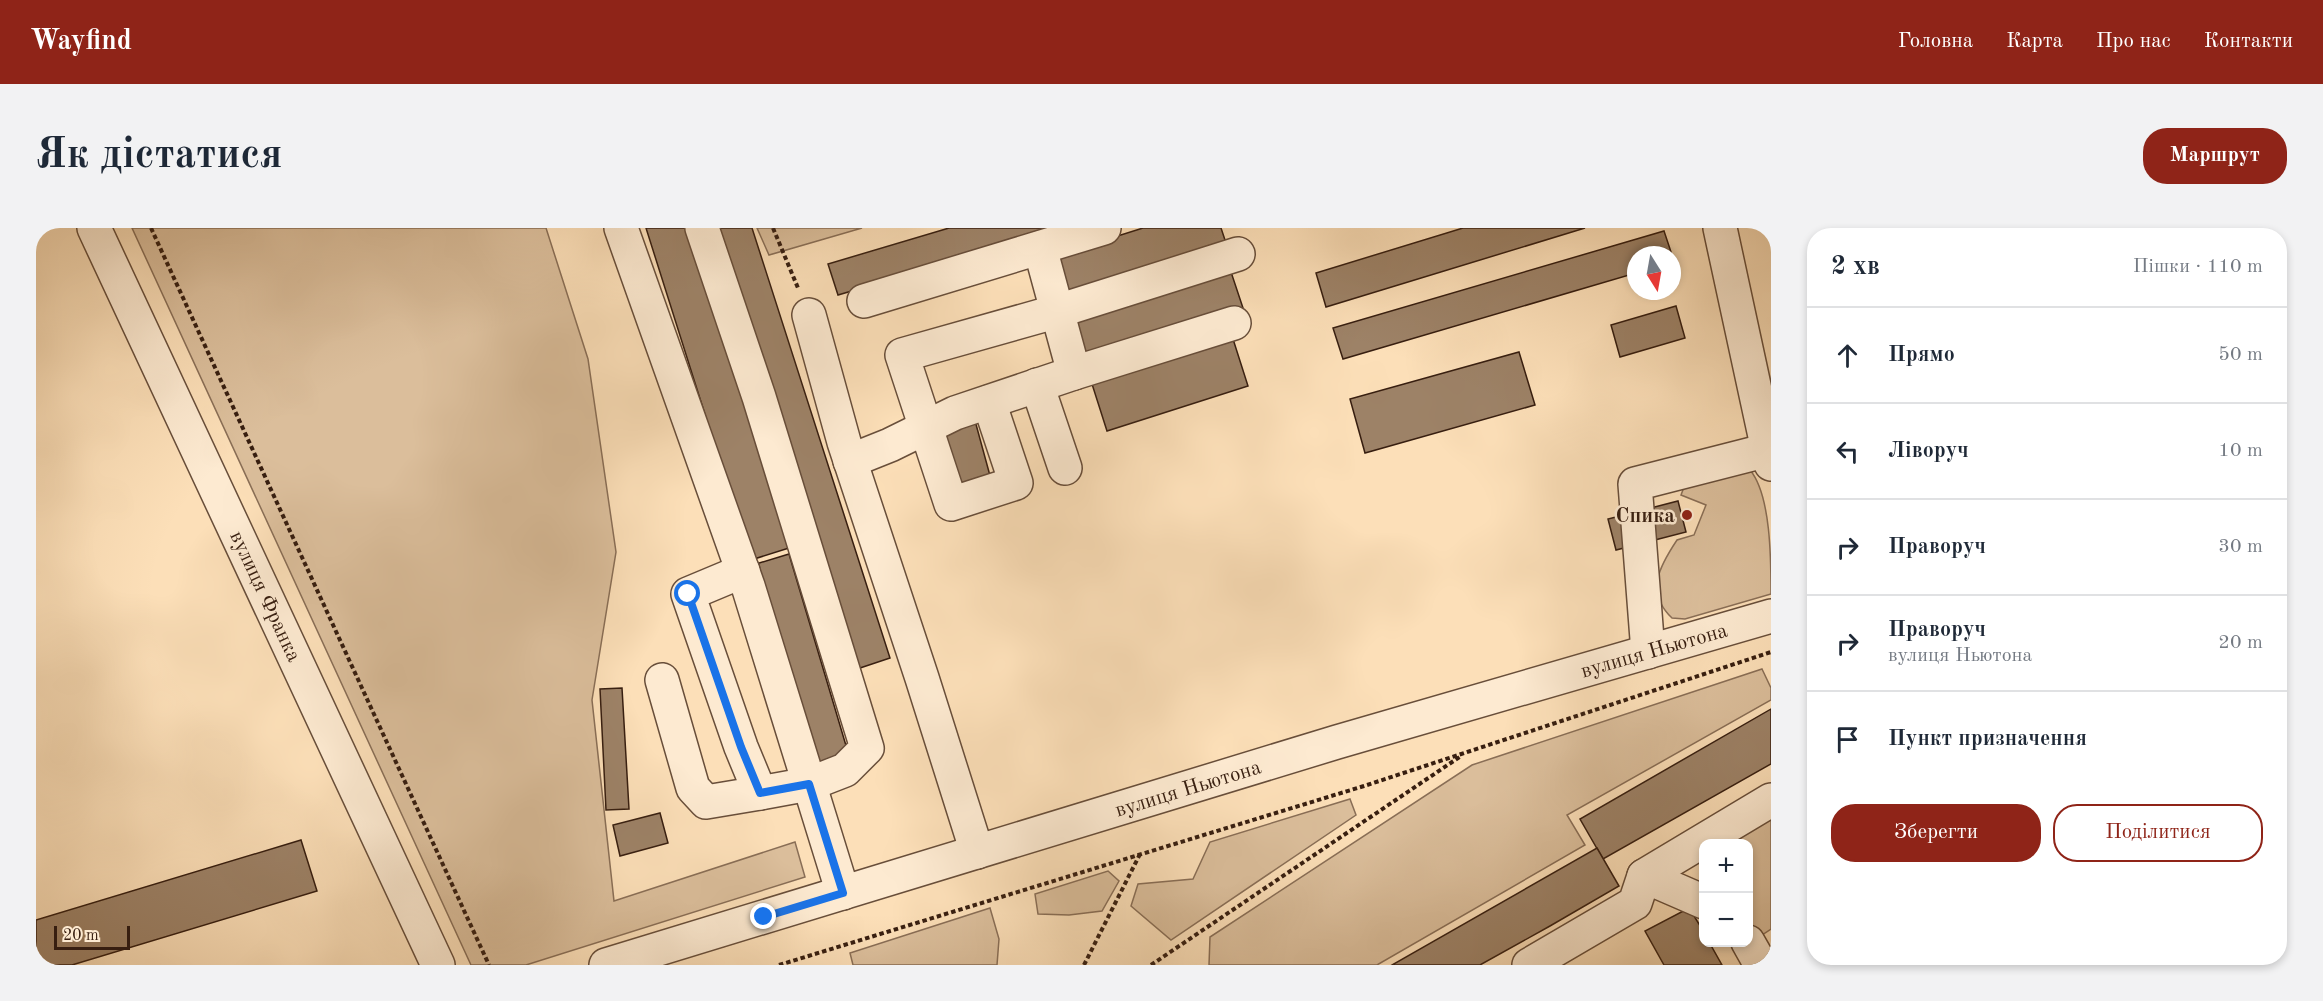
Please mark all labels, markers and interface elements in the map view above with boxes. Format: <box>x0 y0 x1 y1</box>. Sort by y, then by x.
text: Wayfind <box>30 28 132 56</box>
text: Головна <box>1898 31 1973 52</box>
text: Карта <box>2006 31 2063 52</box>
text: Про нас <box>2096 31 2171 52</box>
text: Контакти <box>2204 31 2293 52</box>
button: Маршрут <box>2143 128 2287 184</box>
text: Як дістатися <box>36 135 283 177</box>
north arrow <box>1627 246 1681 300</box>
text: 2 хв <box>1831 254 1880 280</box>
text: Пішки · 110 m <box>2133 257 2263 277</box>
icon: ahead <box>1831 339 1864 372</box>
text: Прямо <box>1888 344 1955 366</box>
text: 50 m <box>2218 345 2263 365</box>
icon: left <box>1831 435 1864 468</box>
text: Ліворуч <box>1888 440 1969 462</box>
text: 10 m <box>2218 441 2263 461</box>
place label: Спика <box>1616 506 1675 527</box>
marker: Спика <box>1680 508 1694 522</box>
street label: вулиця Франка <box>225 528 304 665</box>
icon: right <box>1831 531 1864 564</box>
text: Праворуч <box>1888 536 1986 558</box>
text: 30 m <box>2218 537 2263 557</box>
route start <box>674 580 700 606</box>
text: Праворуч <box>1888 619 1986 641</box>
street label: вулиця Ньютона <box>1579 620 1730 682</box>
icon: right <box>1831 627 1864 660</box>
text: 20 m <box>2218 633 2263 653</box>
text: вулиця Ньютона <box>1888 646 2032 666</box>
icon: arrive <box>1831 723 1864 756</box>
text: Пункт призначення <box>1888 728 2087 750</box>
street label: вулиця Ньютона <box>1113 757 1264 822</box>
button: Зберегти <box>1831 804 2041 862</box>
button: Поділитися <box>2053 804 2263 862</box>
map controls <box>1699 839 1753 947</box>
button: + <box>1699 839 1753 893</box>
button: − <box>1699 893 1753 947</box>
route end <box>750 903 776 929</box>
scale bar <box>54 923 130 950</box>
text: 20 m <box>63 928 99 944</box>

